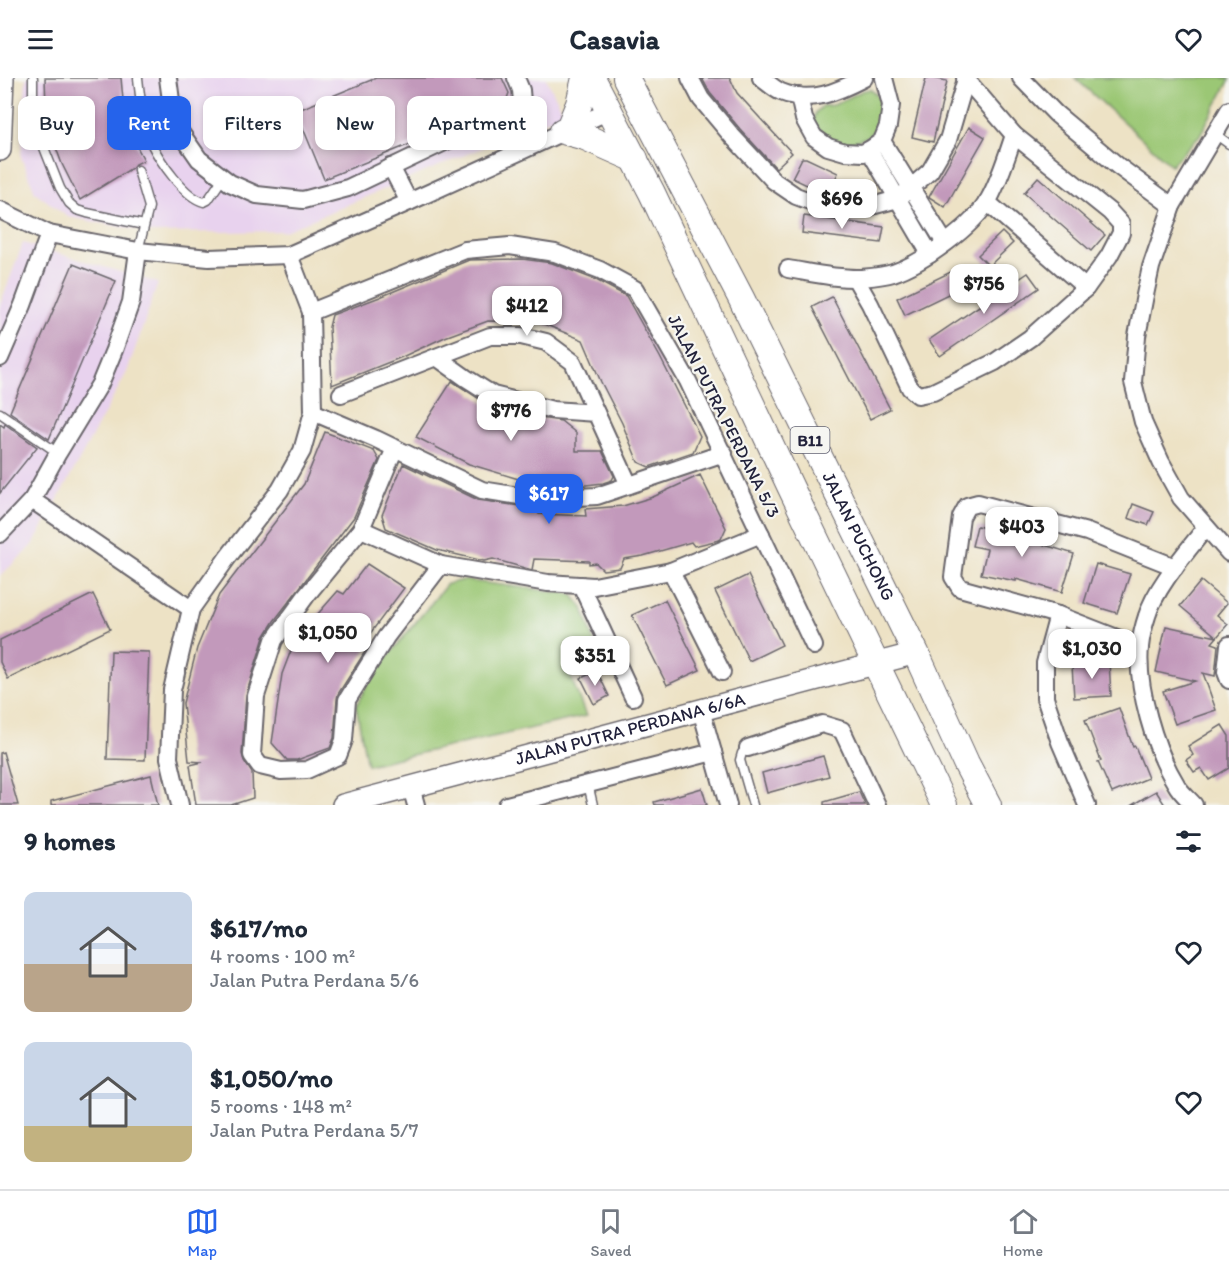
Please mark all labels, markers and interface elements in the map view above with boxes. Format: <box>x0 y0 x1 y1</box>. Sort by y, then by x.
icon: menu <box>24 23 57 56</box>
text: Casavia <box>569 23 660 56</box>
icon: heart <box>1172 23 1205 56</box>
chip: Buy <box>18 96 95 150</box>
chip: Rent <box>107 96 191 150</box>
chip: Filters <box>203 96 303 150</box>
chip: New <box>315 96 395 150</box>
chip: Apartment <box>407 96 547 150</box>
pin: $696 <box>806 179 878 230</box>
text: $696 <box>821 186 863 210</box>
pin: $756 <box>948 264 1020 315</box>
text: $756 <box>963 271 1005 295</box>
pin: $412 <box>491 286 563 337</box>
text: $412 <box>506 293 548 317</box>
street label: JALAN PUTRA PERDANA 5/3 <box>663 311 785 522</box>
pin: $776 <box>475 391 547 442</box>
text: $776 <box>491 398 531 422</box>
road number: B11 <box>790 427 830 453</box>
street label: JALAN PUCHONG <box>818 468 899 604</box>
pin: $617 <box>513 474 585 525</box>
text: $617 <box>529 481 569 505</box>
pin: $403 <box>986 507 1058 558</box>
text: $403 <box>999 514 1045 538</box>
pin: $1,050 <box>279 613 377 664</box>
text: $1,050 <box>298 620 358 644</box>
pin: $1,030 <box>1043 629 1141 680</box>
pin: $351 <box>559 636 631 687</box>
text: $1,030 <box>1062 636 1122 660</box>
text: $351 <box>575 643 615 667</box>
street label: JALAN PUTRA PERDANA 6/6A <box>513 688 748 770</box>
text: 9 homes <box>24 825 116 857</box>
icon: filters <box>1172 825 1205 858</box>
text: $617/mo <box>210 912 308 944</box>
icon: home <box>72 916 144 988</box>
icon: heart <box>1172 936 1205 969</box>
text: 4 rooms · 100 m² <box>210 944 355 968</box>
text: Jalan Putra Perdana 5/6 <box>210 968 419 992</box>
text: $1,050/mo <box>210 1062 333 1094</box>
icon: home <box>72 1066 144 1138</box>
icon: heart <box>1172 1086 1205 1119</box>
text: 5 rooms · 148 m² <box>210 1094 352 1118</box>
text: Jalan Putra Perdana 5/7 <box>210 1118 418 1142</box>
tab: Map <box>186 1205 219 1260</box>
tab: Saved <box>590 1205 631 1260</box>
tab: Home <box>1003 1205 1043 1260</box>

